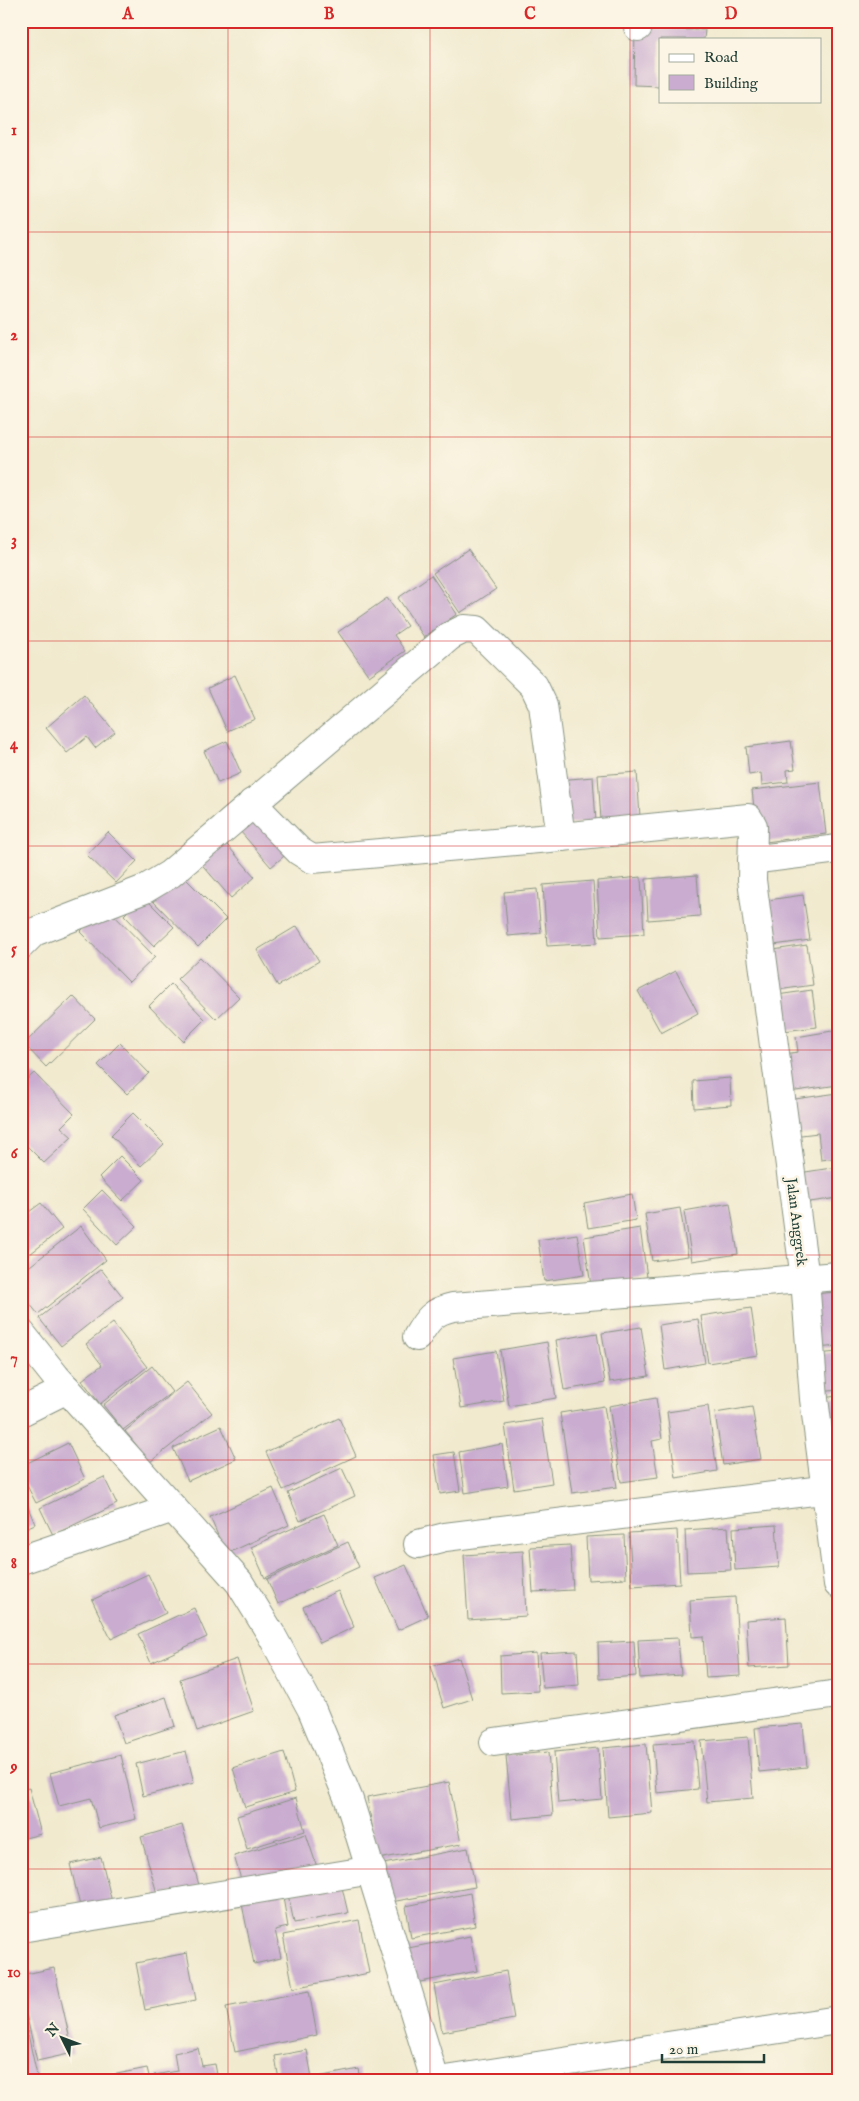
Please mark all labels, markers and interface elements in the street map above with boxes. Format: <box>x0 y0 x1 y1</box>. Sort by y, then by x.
text: A <box>122 5 135 25</box>
text: B <box>324 5 335 25</box>
text: C <box>524 5 536 25</box>
text: D <box>725 5 738 25</box>
legend <box>659 38 822 102</box>
text: Road <box>704 48 739 67</box>
text: Building <box>704 74 759 93</box>
text: 1 <box>11 121 17 141</box>
text: 2 <box>10 326 18 346</box>
text: 3 <box>11 531 17 551</box>
text: 4 <box>10 735 19 755</box>
text: 5 <box>11 940 17 960</box>
text: 6 <box>11 1144 19 1164</box>
street label: Jalan Anggrek <box>781 1175 811 1268</box>
text: 7 <box>10 1349 18 1369</box>
text: 8 <box>11 1554 17 1574</box>
text: 9 <box>10 1758 18 1778</box>
text: 10 <box>7 1963 21 1983</box>
north arrow <box>38 2014 88 2064</box>
text: N <box>42 2019 64 2041</box>
scale bar <box>662 2031 764 2063</box>
text: 20 m <box>669 2040 699 2059</box>

